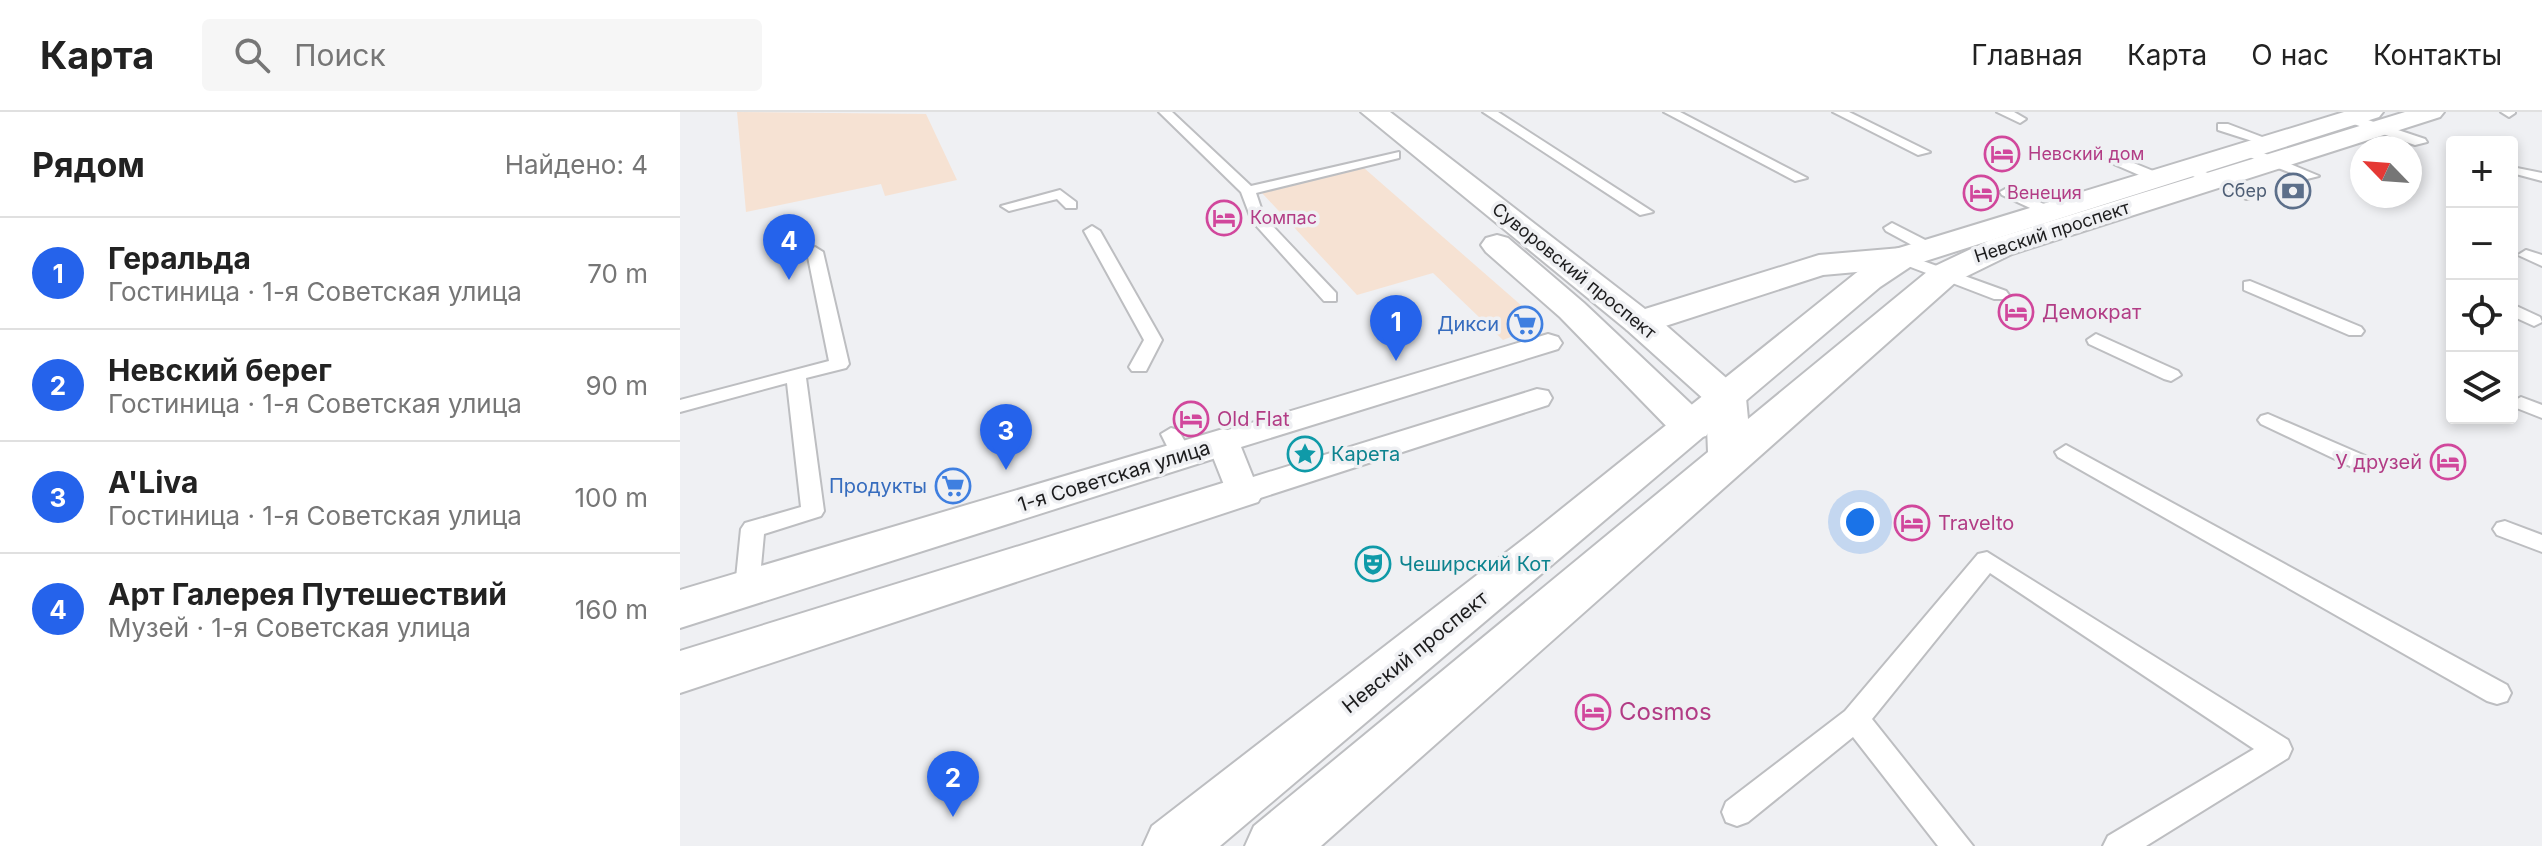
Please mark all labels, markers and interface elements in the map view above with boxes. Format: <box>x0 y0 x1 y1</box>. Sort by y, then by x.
search box <box>202 19 762 91</box>
text: Карта <box>40 32 154 78</box>
icon: search <box>230 33 274 77</box>
text: Поиск <box>294 37 386 73</box>
text: Главная <box>1971 38 2083 72</box>
text: Карта <box>2127 38 2207 72</box>
text: О нас <box>2251 38 2329 72</box>
text: Контакты <box>2373 38 2502 72</box>
hotel icon: Невский дом <box>1983 135 2021 173</box>
north arrow <box>2350 136 2422 208</box>
map controls <box>2446 136 2518 424</box>
button: + <box>2446 136 2518 208</box>
place label: Невский дом <box>2028 143 2144 164</box>
text: Рядом <box>32 144 145 185</box>
text: Найдено: 4 <box>505 149 648 180</box>
bank icon: Сбер <box>2274 172 2312 210</box>
hotel icon: Венеция <box>1962 174 2000 212</box>
place label: Сбер <box>2222 180 2267 201</box>
place label: Венеция <box>2007 182 2082 203</box>
street label: Невский проспект <box>1971 196 2133 267</box>
street label: Суворовский проспект <box>1488 198 1661 344</box>
hotel icon: Компас <box>1205 199 1243 237</box>
place label: Компас <box>1250 207 1317 228</box>
button: − <box>2446 208 2518 280</box>
pin: 4 <box>763 214 815 280</box>
text: Геральда <box>108 240 251 276</box>
text: 1 <box>52 258 64 289</box>
text: 70 m <box>587 258 648 289</box>
text: Гостиница · 1-я Советская улица <box>108 276 522 307</box>
button: locate <box>2446 280 2518 352</box>
hotel icon: Демократ <box>1997 293 2035 331</box>
pin: 1 <box>1370 295 1422 361</box>
place label: Демократ <box>2042 300 2142 324</box>
supermarket icon: Дикси <box>1506 305 1544 343</box>
place label: Дикси <box>1437 312 1499 336</box>
text: Невский берег <box>108 352 332 388</box>
button: layers <box>2446 352 2518 424</box>
text: 2 <box>50 370 66 401</box>
text: 90 m <box>585 370 648 401</box>
text: Гостиница · 1-я Советская улица <box>108 388 522 419</box>
hotel icon: Old Flat <box>1172 400 1210 438</box>
pin: 3 <box>980 404 1032 470</box>
place label: Old Flat <box>1217 407 1290 431</box>
street label: 1-я Советская улица <box>1015 435 1213 517</box>
place icon: Карета <box>1286 435 1324 473</box>
place label: Карета <box>1331 442 1400 466</box>
hotel icon: У друзей <box>2429 443 2467 481</box>
place label: У друзей <box>2335 450 2422 474</box>
text: A'Liva <box>108 464 198 500</box>
supermarket icon: Продукты <box>934 467 972 505</box>
place label: Продукты <box>829 474 927 498</box>
text: 3 <box>50 482 66 513</box>
text: 100 m <box>575 482 648 513</box>
text: Гостиница · 1-я Советская улица <box>108 500 522 531</box>
your location <box>1840 502 1880 542</box>
hotel icon: Travelto <box>1893 504 1931 542</box>
place label: Travelto <box>1938 511 2014 535</box>
theatre icon: Чеширский Кот <box>1354 545 1392 583</box>
place label: Чеширский Кот <box>1399 552 1551 576</box>
text: Арт Галерея Путешествий <box>108 576 507 612</box>
street label: Невский проспект <box>1337 585 1493 718</box>
text: 4 <box>49 594 67 625</box>
text: 160 m <box>575 594 648 625</box>
text: Музей · 1-я Советская улица <box>108 612 471 643</box>
hotel icon: Cosmos <box>1574 693 1612 731</box>
place label: Cosmos <box>1619 697 1712 726</box>
pin: 2 <box>927 751 979 817</box>

